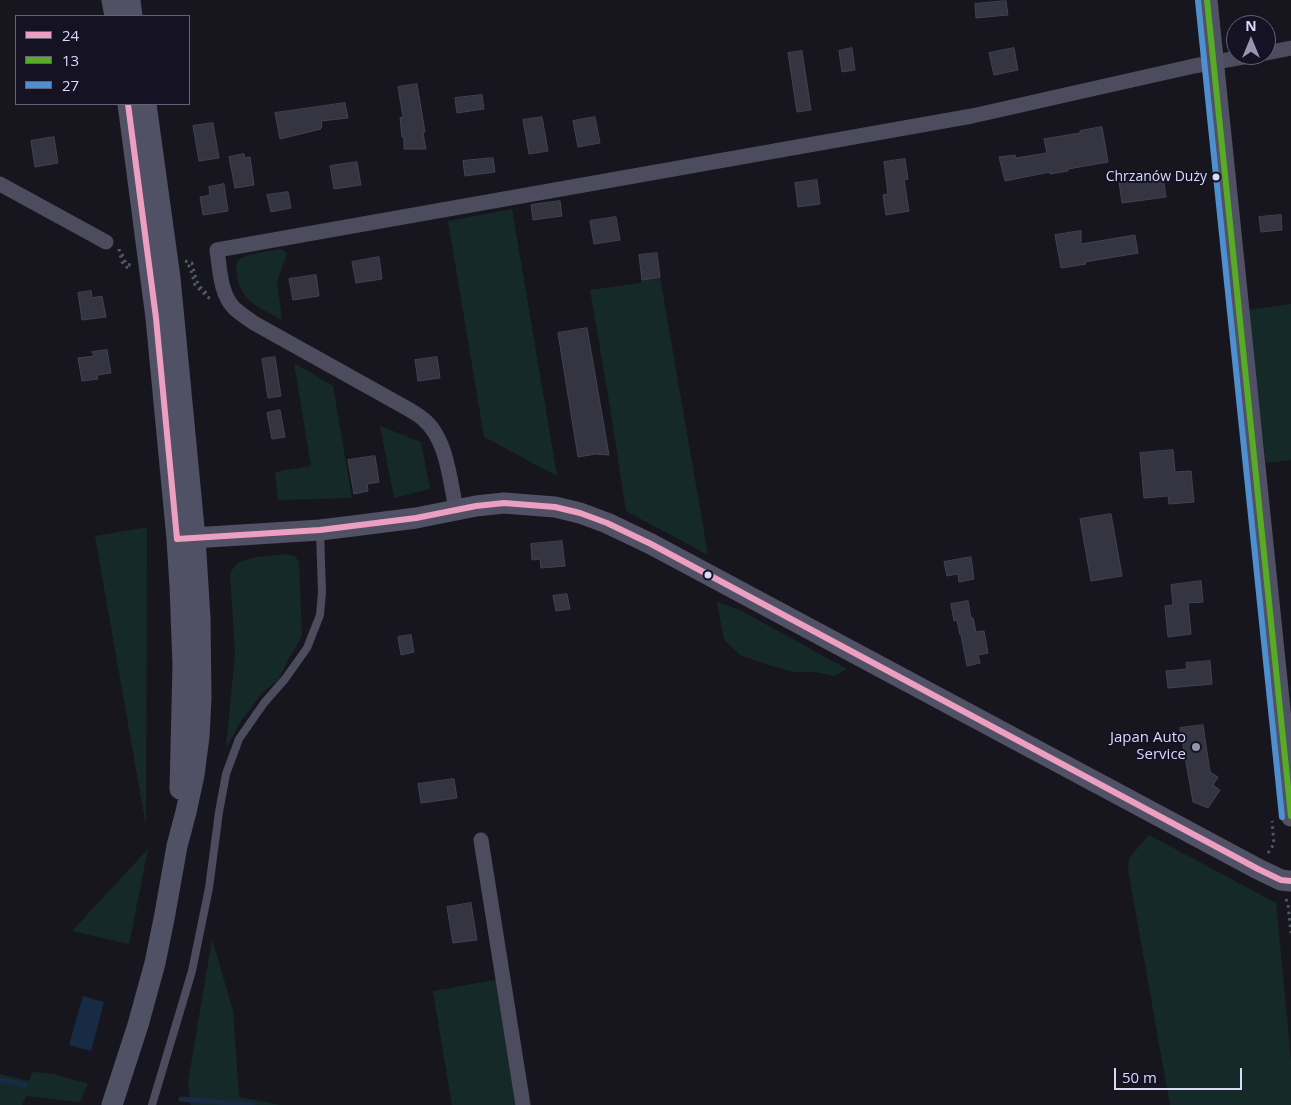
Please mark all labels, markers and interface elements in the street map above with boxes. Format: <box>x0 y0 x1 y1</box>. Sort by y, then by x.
legend <box>15 15 190 105</box>
north arrow <box>1226 15 1276 65</box>
text: N <box>1245 16 1257 35</box>
text: 24 <box>62 25 79 45</box>
text: 13 <box>62 50 79 70</box>
text: 27 <box>62 75 79 95</box>
place label: Chrzanów Duży <box>1106 169 1207 185</box>
marker: Chrzanów Duży <box>1211 172 1221 182</box>
unlabelled marker <box>703 570 713 580</box>
place label: Japan Auto Service <box>1110 729 1186 764</box>
marker: Japan Auto Service <box>1190 741 1202 753</box>
scale bar <box>1116 1058 1244 1090</box>
text: 50 m <box>1122 1067 1157 1087</box>

